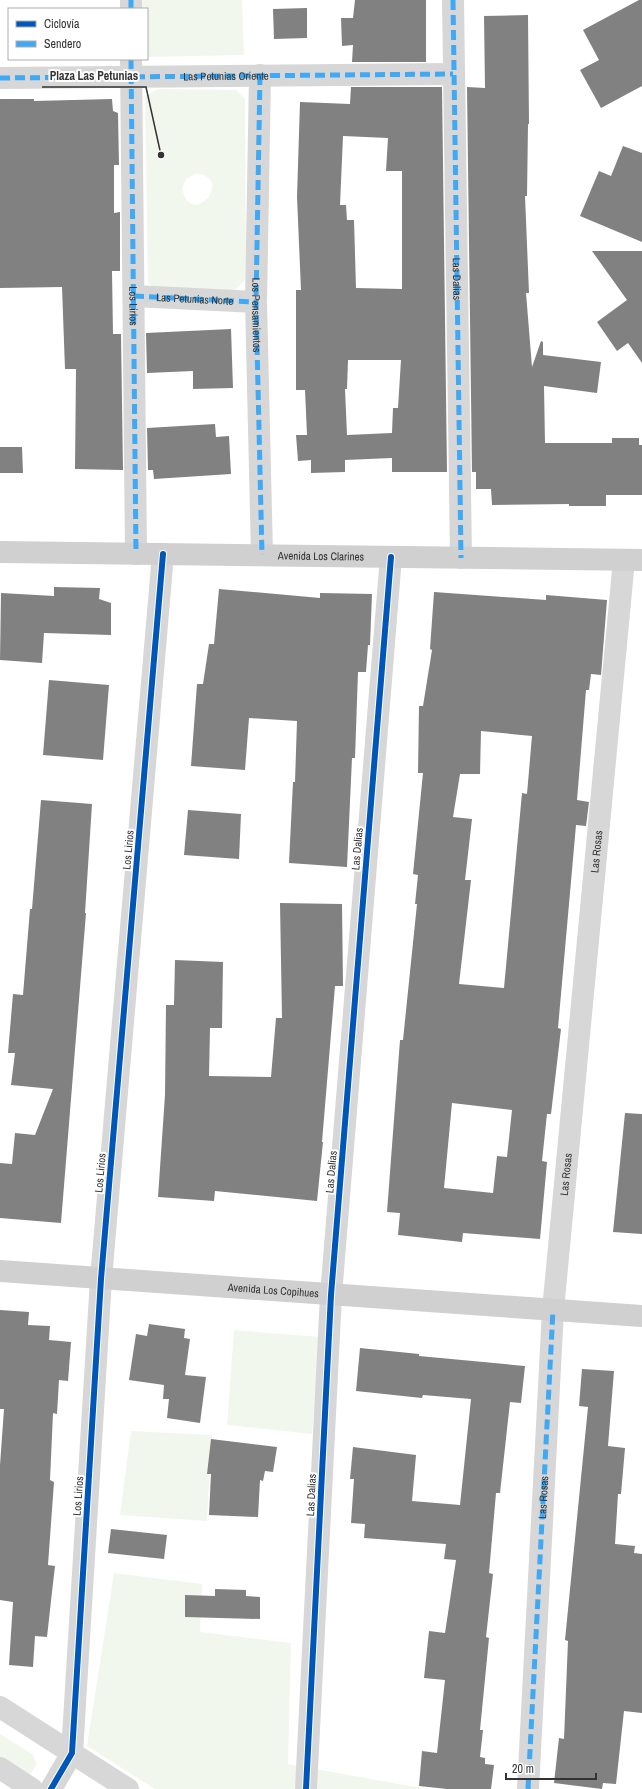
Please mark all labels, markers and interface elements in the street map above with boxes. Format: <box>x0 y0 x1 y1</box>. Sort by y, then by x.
legend <box>8 8 148 60</box>
text: Ciclovía <box>44 16 80 32</box>
text: Sendero <box>44 36 81 52</box>
callout: Plaza Las Petunias <box>42 63 146 87</box>
text: Plaza Las Petunias <box>50 68 139 84</box>
street label: Las Petunias Oriente <box>183 69 269 83</box>
street label: Las Dalias <box>450 258 464 301</box>
street label: Los Pensamientos <box>249 277 264 353</box>
street label: Los Lirios <box>126 286 141 326</box>
street label: Las Petunias Norte <box>156 290 234 308</box>
street label: Avenida Los Clarines <box>277 548 365 564</box>
street label: Las Dalias <box>348 827 366 871</box>
street label: Los Lirios <box>119 829 137 870</box>
street label: Las Rosas <box>587 829 605 874</box>
street label: Las Dalias <box>322 1150 340 1194</box>
street label: Los Lirios <box>91 1152 109 1193</box>
street label: Las Rosas <box>557 1152 575 1196</box>
street label: Avenida Los Copihues <box>226 1280 320 1300</box>
street label: Las Dalias <box>303 1473 319 1517</box>
street label: Los Lirios <box>70 1475 86 1516</box>
street label: Las Rosas <box>535 1475 551 1519</box>
scale bar <box>506 1755 596 1781</box>
text: 20 m <box>512 1761 534 1777</box>

